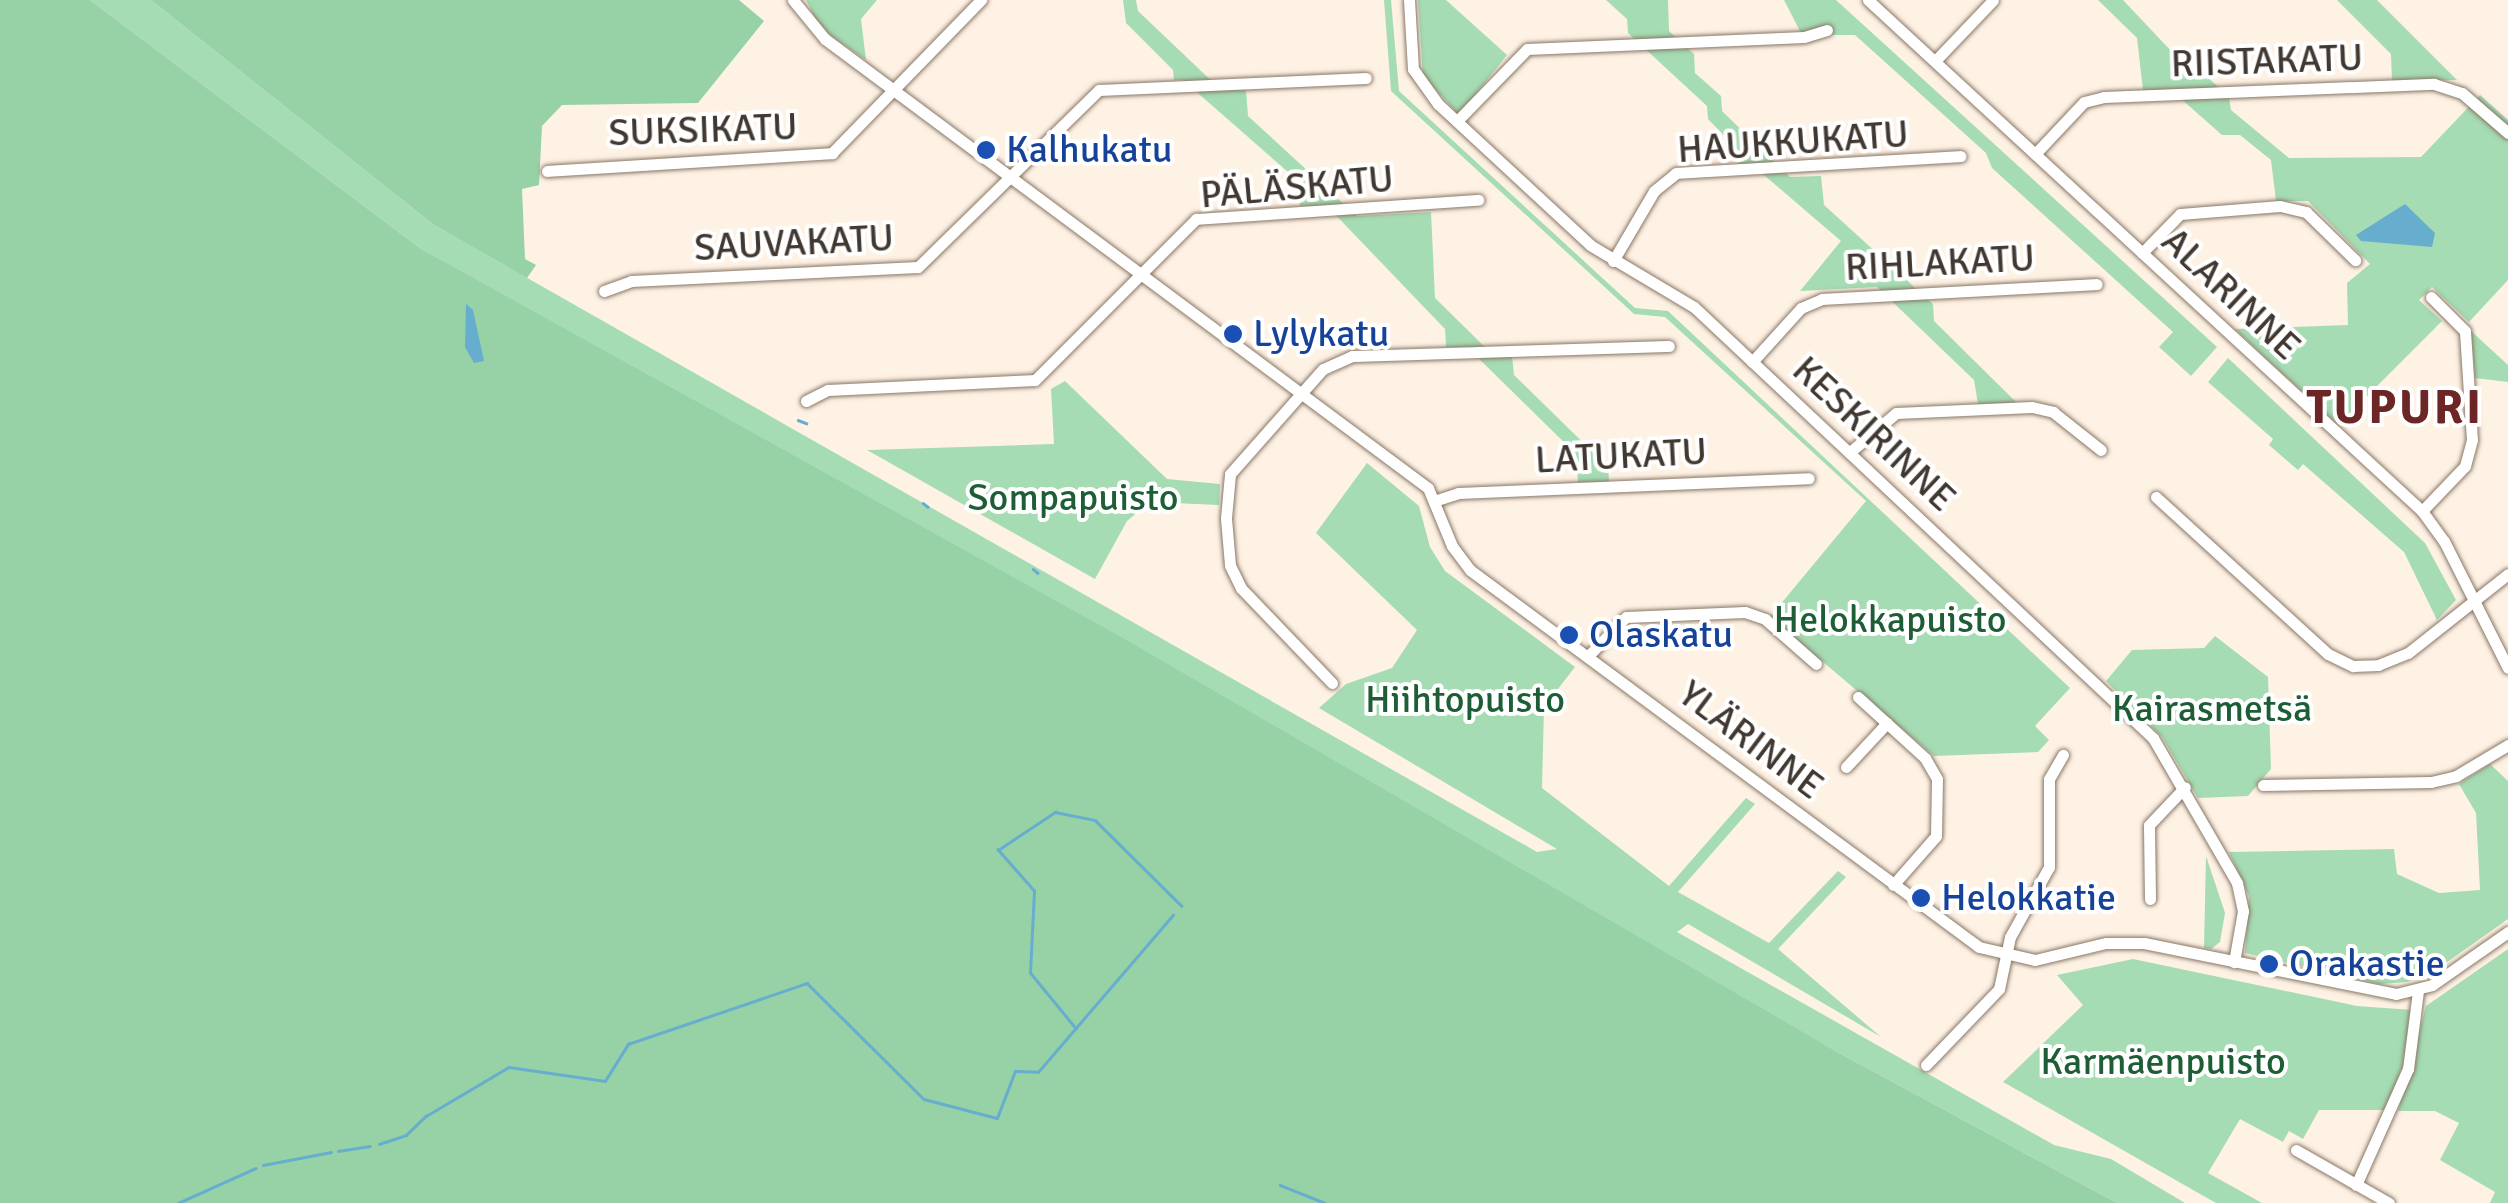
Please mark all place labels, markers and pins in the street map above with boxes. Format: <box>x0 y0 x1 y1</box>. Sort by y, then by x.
place label: Kalhukatu <box>1006 127 1173 173</box>
marker: Kalhukatu <box>975 139 997 161</box>
place label: Lylykatu <box>1253 311 1389 357</box>
marker: Lylykatu <box>1222 323 1244 345</box>
place label: Olaskatu <box>1589 612 1733 658</box>
marker: Olaskatu <box>1558 624 1580 646</box>
place label: Helokkatie <box>1941 875 2116 921</box>
marker: Helokkatie <box>1910 887 1932 909</box>
place label: Orakastie <box>2289 941 2445 987</box>
marker: Orakastie <box>2258 953 2280 975</box>

